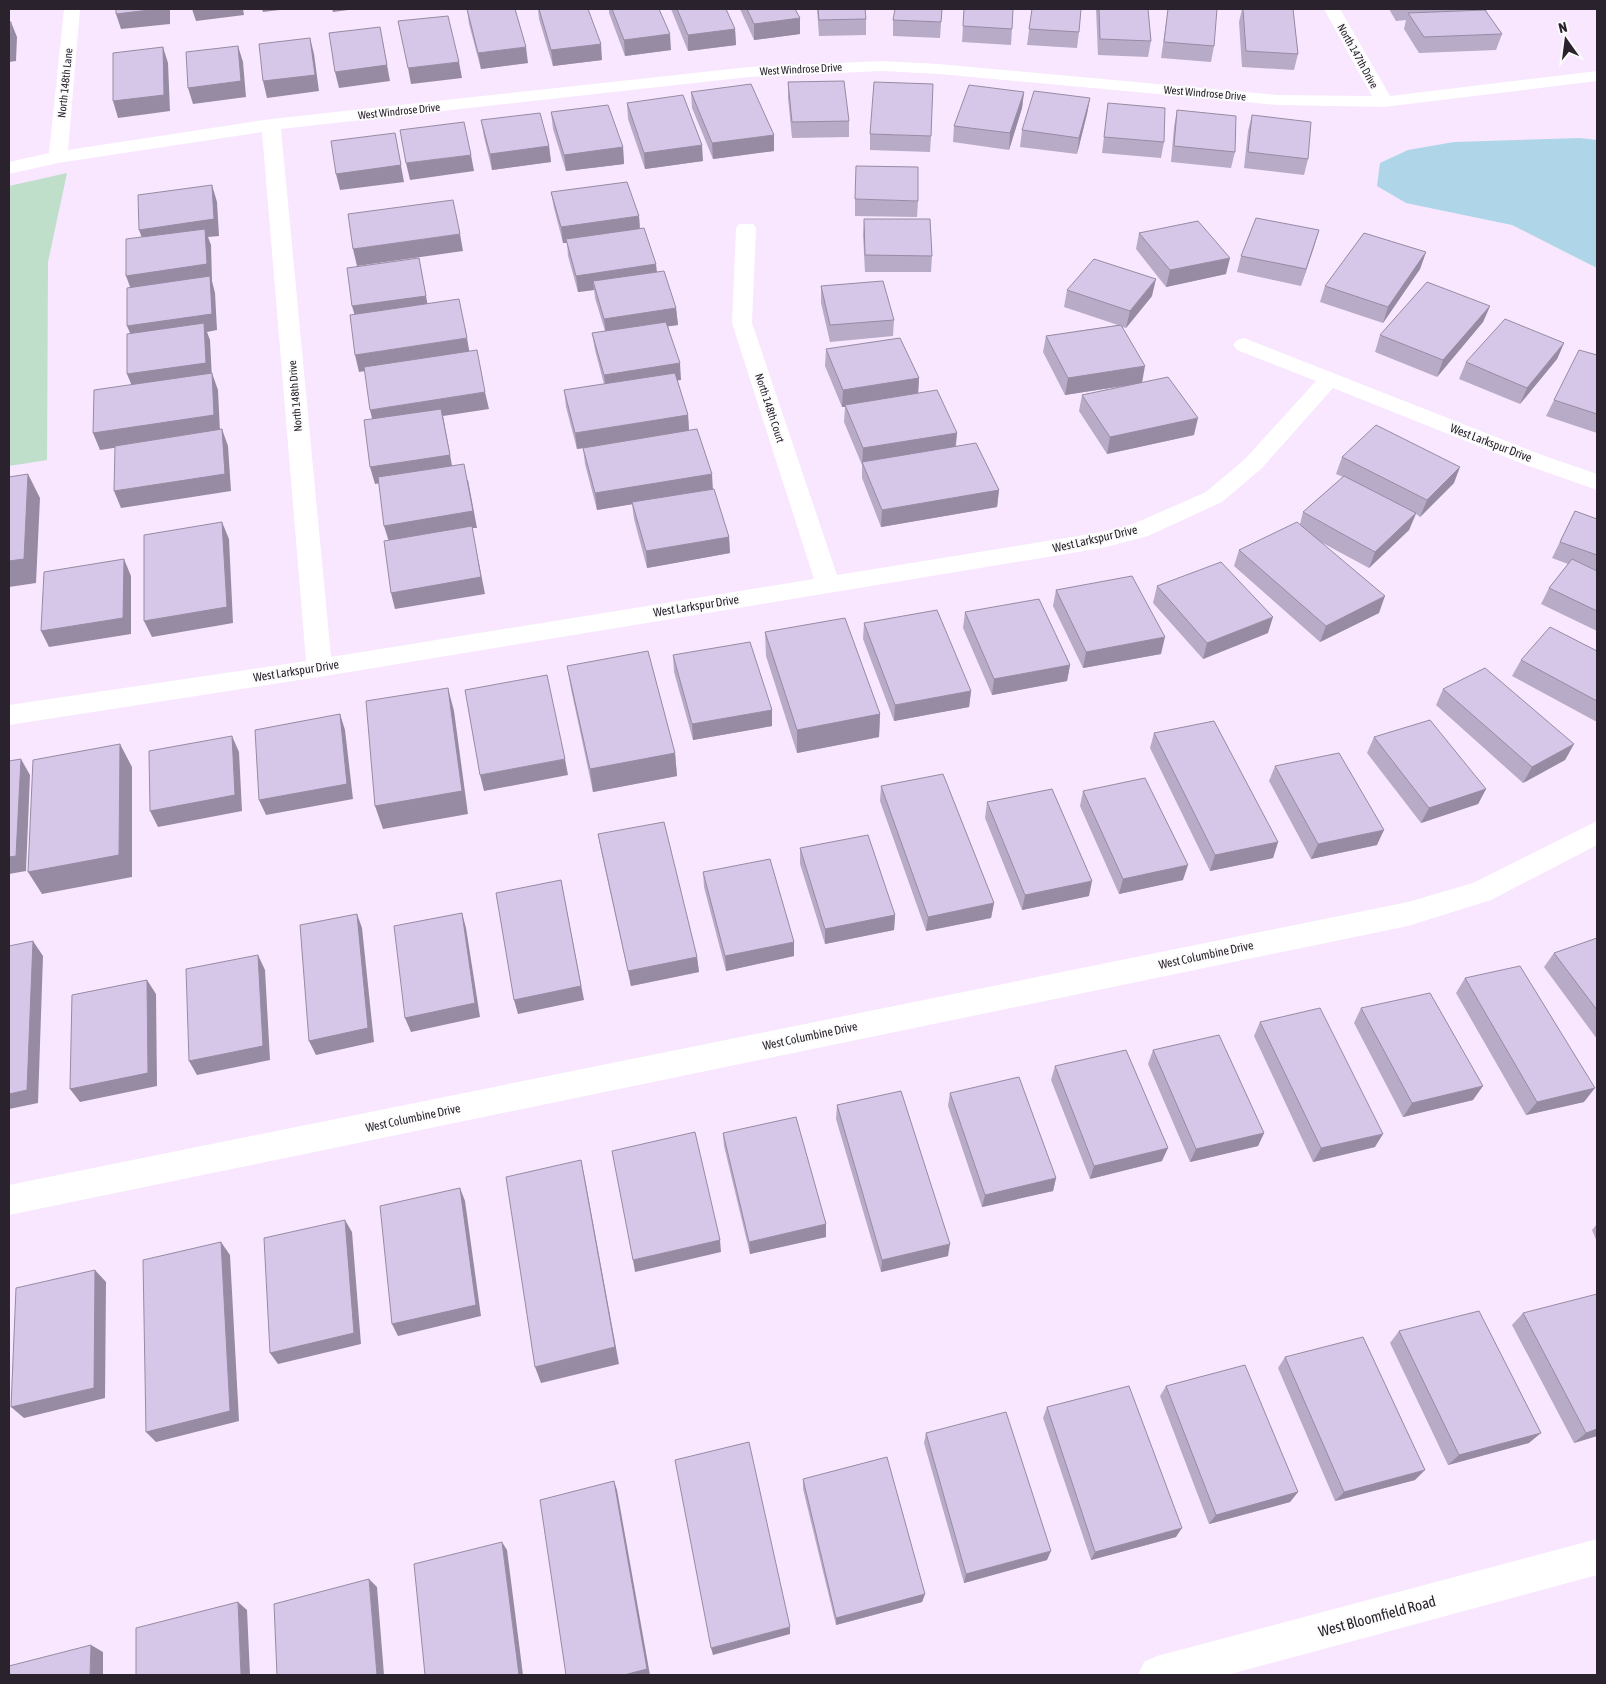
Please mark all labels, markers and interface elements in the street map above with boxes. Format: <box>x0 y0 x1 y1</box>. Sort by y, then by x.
north arrow <box>1541 15 1591 65</box>
text: N <box>1557 19 1569 36</box>
street label: North 147th Drive <box>1335 22 1381 90</box>
street label: North 148th Lane <box>55 48 75 118</box>
street label: West Windrose Drive <box>760 61 842 77</box>
street label: West Windrose Drive <box>1163 83 1247 103</box>
street label: West Windrose Drive <box>357 101 441 121</box>
street label: North 148th Drive <box>286 360 304 432</box>
street label: North 148th Court <box>753 372 787 444</box>
street label: West Larkspur Drive <box>1448 421 1534 465</box>
street label: West Larkspur Drive <box>1051 522 1139 556</box>
street label: West Larkspur Drive <box>652 592 740 620</box>
street label: West Larkspur Drive <box>252 657 340 685</box>
street label: West Columbine Drive <box>1157 938 1255 972</box>
street label: West Columbine Drive <box>761 1019 859 1053</box>
street label: West Columbine Drive <box>364 1101 462 1135</box>
street label: West Bloomfield Road <box>1316 1592 1438 1640</box>

